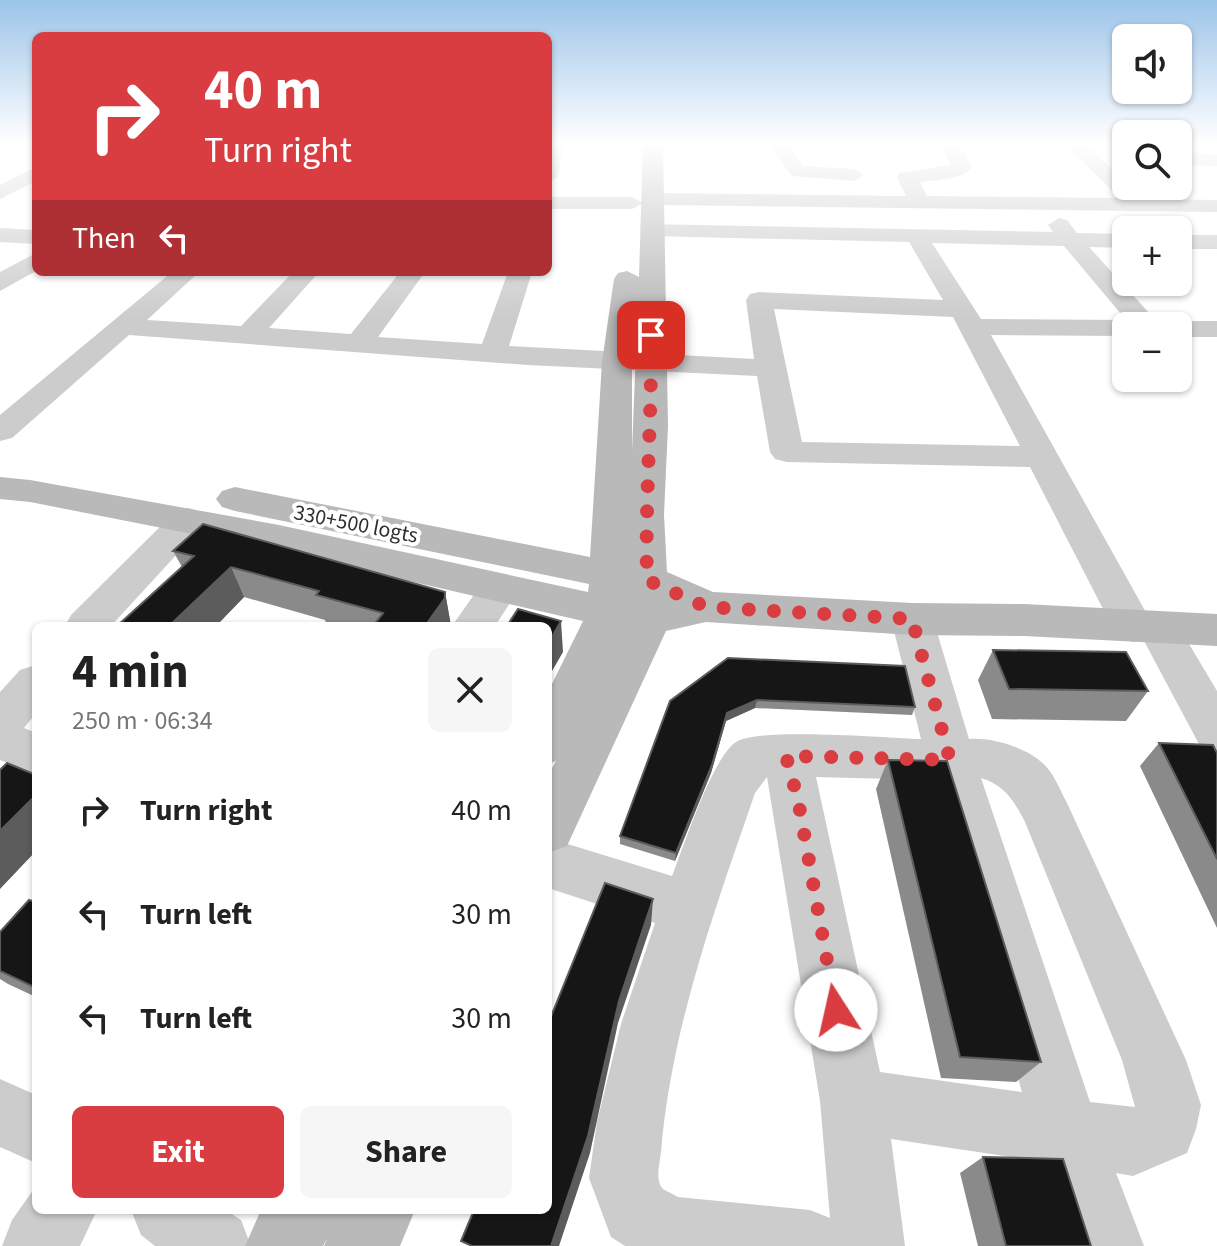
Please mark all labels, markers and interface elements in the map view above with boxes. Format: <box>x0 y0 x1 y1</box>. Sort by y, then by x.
map controls <box>1112 24 1192 392</box>
button: sound <box>1112 24 1192 104</box>
text: 40 m <box>204 51 322 130</box>
icon: right <box>72 64 176 168</box>
button: search <box>1112 120 1192 200</box>
text: Turn right <box>204 125 352 176</box>
icon: left <box>152 216 196 260</box>
button: + <box>1112 216 1192 296</box>
text: Then <box>72 217 136 260</box>
pin <box>617 301 685 369</box>
button: − <box>1112 312 1192 392</box>
icon: arrive <box>629 313 673 357</box>
street label: 330+500 logts <box>291 496 421 552</box>
text: 4 min <box>72 638 189 706</box>
button: close <box>428 648 512 732</box>
text: 250 m · 06:34 <box>72 702 213 739</box>
icon: right <box>72 788 116 832</box>
text: Turn right <box>140 789 272 832</box>
text: 40 m <box>451 789 512 832</box>
icon: left <box>72 892 116 936</box>
text: Turn left <box>140 893 252 936</box>
text: 30 m <box>451 893 512 936</box>
position arrow <box>794 968 878 1052</box>
icon: left <box>72 996 116 1040</box>
text: Turn left <box>140 997 252 1040</box>
text: 30 m <box>451 997 512 1040</box>
button: Exit <box>72 1106 284 1198</box>
button: Share <box>300 1106 512 1198</box>

